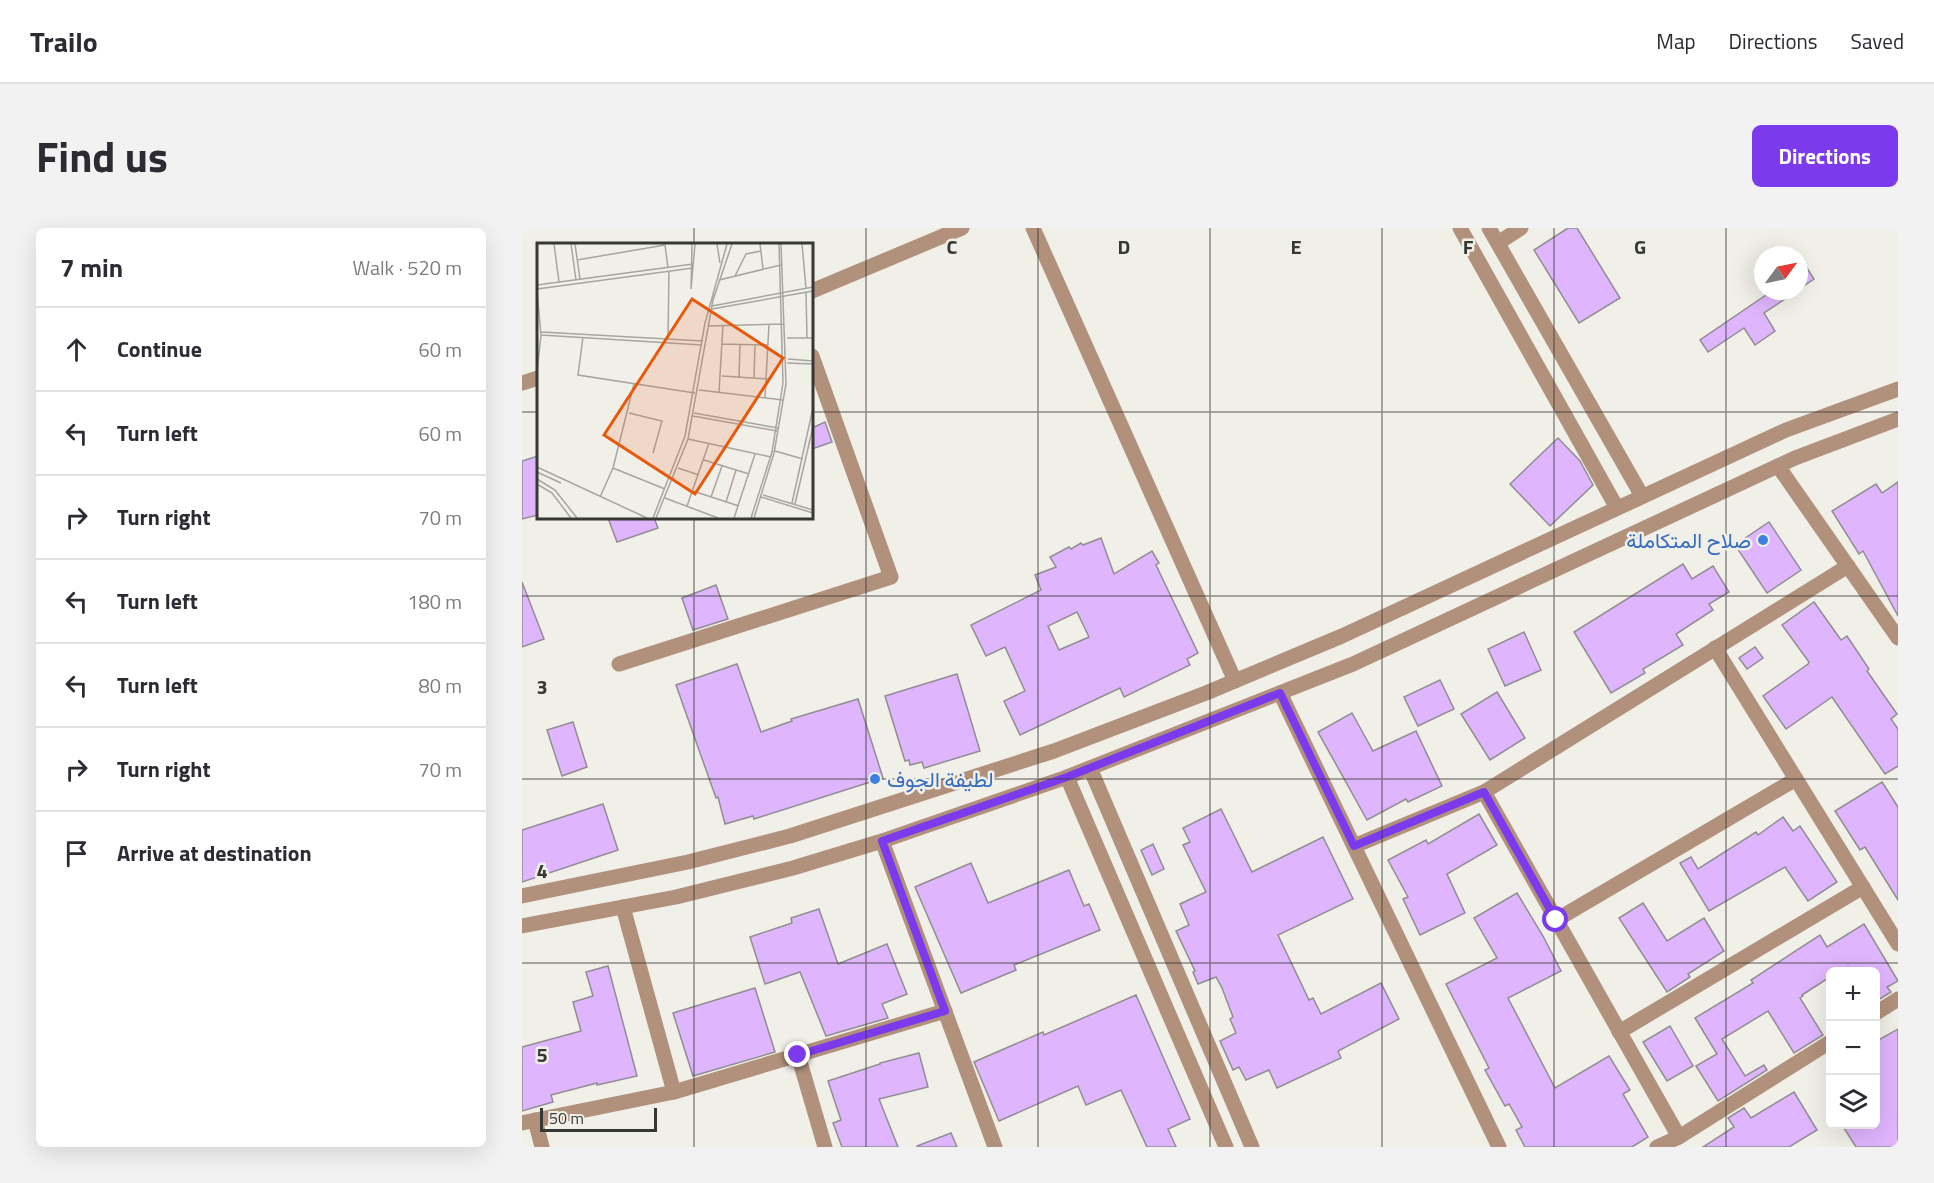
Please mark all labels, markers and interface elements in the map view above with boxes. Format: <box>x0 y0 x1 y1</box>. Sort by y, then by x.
text: Trailo <box>30 20 98 63</box>
text: Map <box>1656 25 1696 57</box>
text: Directions <box>1729 25 1818 57</box>
text: Saved <box>1851 25 1904 57</box>
text: Find us <box>36 124 168 188</box>
button: Directions <box>1752 125 1898 187</box>
text: C <box>947 231 958 262</box>
text: D <box>1118 231 1130 262</box>
text: E <box>1290 231 1302 262</box>
text: F <box>1463 231 1474 262</box>
text: G <box>1634 231 1646 262</box>
inset map <box>537 243 813 519</box>
north arrow <box>1754 246 1808 300</box>
text: 7 min <box>60 248 123 287</box>
text: Walk · 520 m <box>353 252 462 283</box>
text: Continue <box>117 332 202 366</box>
icon: ahead <box>60 333 93 366</box>
text: 60 m <box>418 334 462 365</box>
text: Turn left <box>117 416 198 450</box>
icon: left <box>60 417 93 450</box>
text: 60 m <box>418 418 462 449</box>
text: Turn right <box>117 500 211 534</box>
icon: right <box>60 501 93 534</box>
text: 70 m <box>418 502 462 533</box>
place label: صلاح المتكاملة <box>1626 524 1751 556</box>
marker: صلاح المتكاملة <box>1756 533 1770 547</box>
text: Turn left <box>117 584 198 618</box>
icon: left <box>60 585 93 618</box>
text: 180 m <box>407 586 462 617</box>
text: Turn left <box>117 668 198 702</box>
icon: left <box>60 669 93 702</box>
text: 80 m <box>418 670 462 701</box>
text: 3 <box>536 671 548 702</box>
text: Turn right <box>117 752 211 786</box>
icon: right <box>60 753 93 786</box>
text: 70 m <box>418 754 462 785</box>
place label: لطيفة الجوف <box>887 763 994 795</box>
marker: لطيفة الجوف <box>868 772 882 786</box>
text: Arrive at destination <box>117 836 312 870</box>
icon: arrive <box>60 837 93 870</box>
text: 4 <box>536 855 548 886</box>
route start <box>1542 906 1568 932</box>
map controls <box>1826 967 1880 1129</box>
button: + <box>1826 967 1880 1021</box>
button: − <box>1826 1021 1880 1075</box>
text: 5 <box>536 1039 548 1070</box>
route end <box>784 1041 810 1067</box>
button: layers <box>1826 1075 1880 1129</box>
scale bar <box>540 1105 657 1132</box>
text: 50 m <box>549 1106 584 1130</box>

